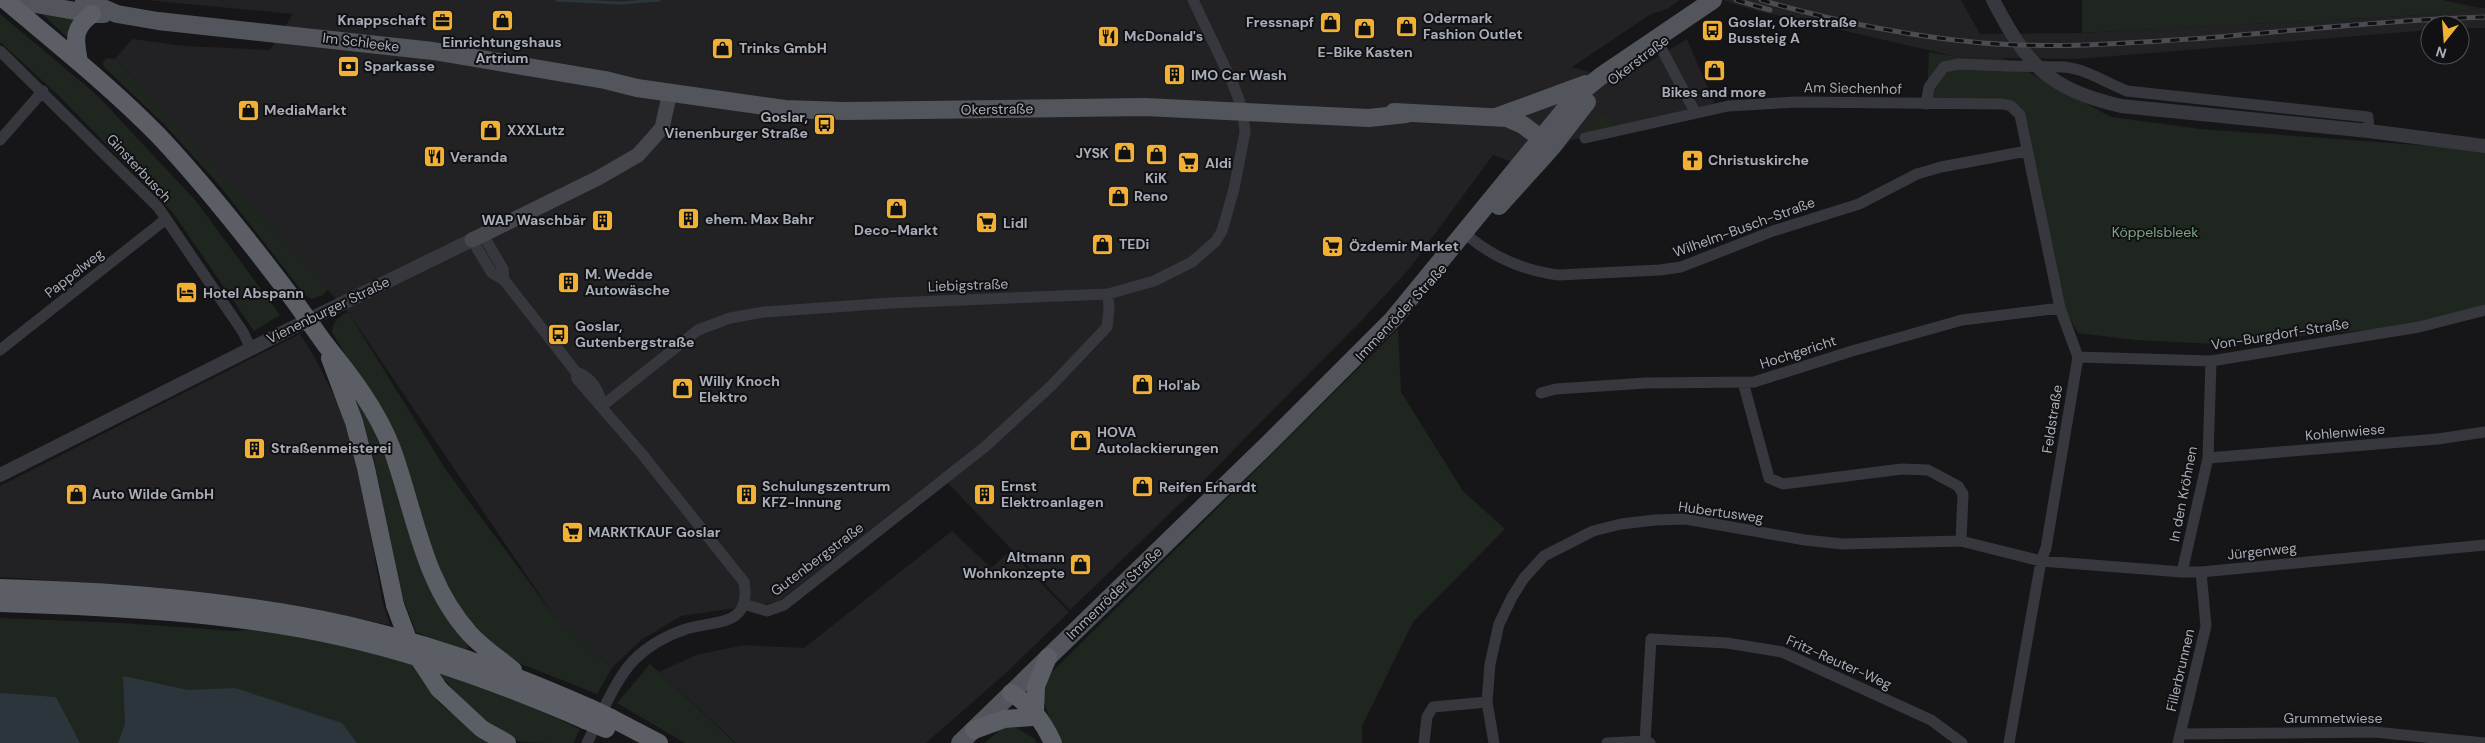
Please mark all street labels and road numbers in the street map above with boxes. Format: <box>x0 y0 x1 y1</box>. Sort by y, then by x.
street label: Im Schleeke <box>322 28 400 56</box>
street label: Okerstraße <box>1604 31 1672 89</box>
street label: Am Siechenhof <box>1804 78 1902 98</box>
street label: Okerstraße <box>961 99 1033 119</box>
street label: Ginsterbusch <box>103 130 175 206</box>
street label: Wilhelm-Busch-Straße <box>1671 193 1817 261</box>
street label: Pappelweg <box>41 244 107 302</box>
street label: Immenröder Straße <box>1351 260 1451 364</box>
street label: Vienenburger Straße <box>264 272 392 348</box>
street label: Liebigstraße <box>927 275 1009 295</box>
street label: Von-Burgdorf-Straße <box>2210 314 2350 354</box>
street label: Hochgericht <box>1757 331 1839 373</box>
street label: Feldstraße <box>2038 383 2066 455</box>
street label: Kohlenwiese <box>2304 420 2386 444</box>
street label: In den Kröhnen <box>2165 445 2201 543</box>
street label: Hubertusweg <box>1677 497 1765 527</box>
street label: Gutenbergstraße <box>767 518 867 600</box>
street label: Jürgenweg <box>2226 538 2298 564</box>
street label: Immenröder Straße <box>1062 543 1166 643</box>
street label: Fillerbrunnen <box>2162 627 2198 713</box>
street label: Fritz-Reuter-Weg <box>1784 631 1895 693</box>
street label: Grummetwiese <box>2284 709 2383 727</box>

